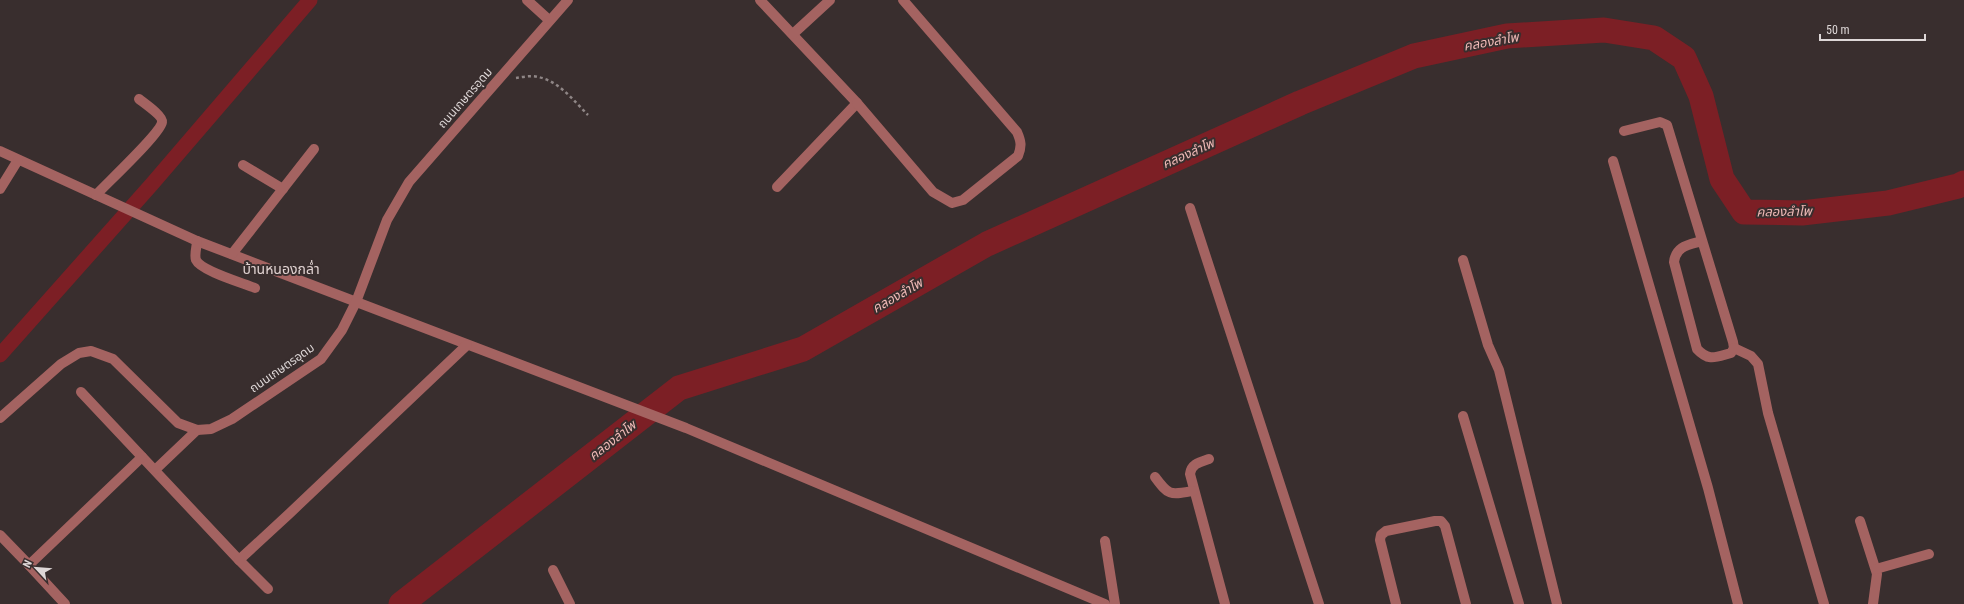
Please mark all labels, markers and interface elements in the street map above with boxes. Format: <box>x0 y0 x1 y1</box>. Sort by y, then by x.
scale bar <box>1820 16 1925 42</box>
text: 50 m <box>1826 23 1850 37</box>
water label: คลองลำโพ <box>1463 29 1522 54</box>
street label: ถนนเกษตรอุดม <box>435 65 495 131</box>
water label: คลองลำโพ <box>1160 135 1218 172</box>
water label: คลองลำโพ <box>1756 203 1814 219</box>
district label: บ้านหนองกล่ำ <box>242 259 320 277</box>
water label: คลองลำโพ <box>870 274 927 316</box>
street label: ถนนเกษตรอุดม <box>247 341 317 395</box>
water label: คลองลำโพ <box>586 416 640 463</box>
north arrow <box>16 548 56 588</box>
text: N <box>20 558 35 570</box>

